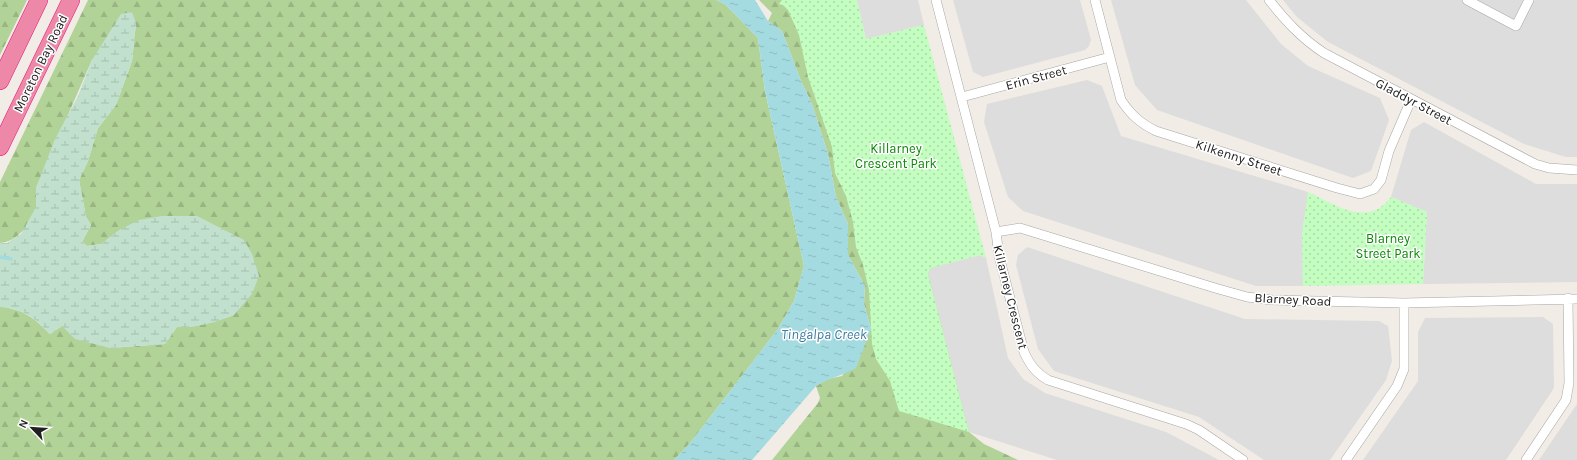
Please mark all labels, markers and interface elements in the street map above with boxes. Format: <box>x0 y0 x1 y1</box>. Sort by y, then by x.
street label: Moreton Bay Road <box>10 12 71 114</box>
street label: Erin Street <box>1004 62 1068 93</box>
street label: Gladdyr Street <box>1373 75 1455 128</box>
street label: Kilkenny Street <box>1194 136 1284 179</box>
park label: Killarney Crescent Park <box>855 141 937 171</box>
park label: Blarney Street Park <box>1355 231 1421 261</box>
street label: Killarney Crescent <box>990 243 1031 351</box>
street label: Blarney Road <box>1254 290 1332 309</box>
water label: Tingalpa Creek <box>781 326 868 343</box>
north arrow <box>12 408 52 448</box>
text: N <box>16 418 31 430</box>

